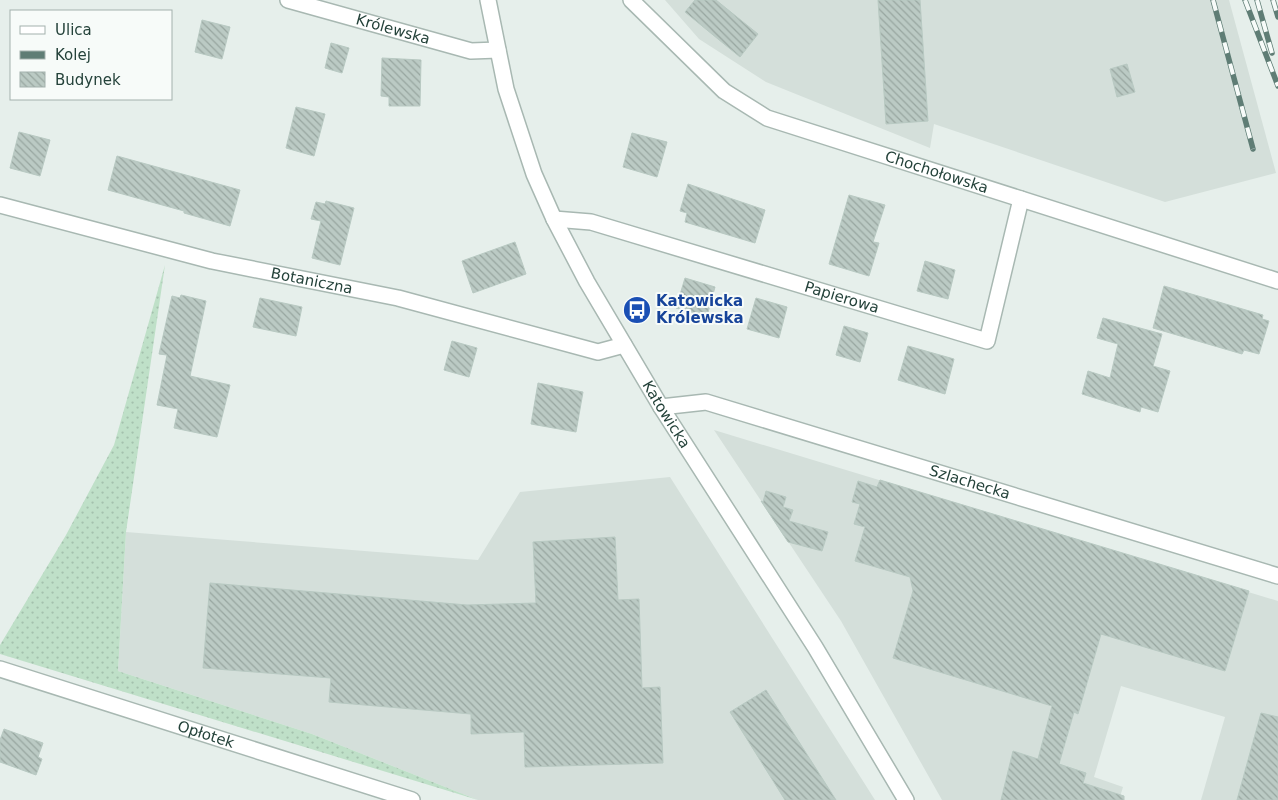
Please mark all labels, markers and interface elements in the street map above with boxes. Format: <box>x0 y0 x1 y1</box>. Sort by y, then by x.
legend <box>10 10 172 100</box>
street label: Królewska <box>354 10 432 48</box>
text: Ulica <box>55 21 92 39</box>
text: Kolej <box>55 46 91 64</box>
text: Budynek <box>55 71 121 89</box>
street label: Chochołowska <box>883 147 991 197</box>
street label: Botaniczna <box>269 264 354 298</box>
street label: Papierowa <box>802 278 881 317</box>
place label: Katowicka Królewska <box>656 292 744 327</box>
bus stop icon: Katowicka Królewska <box>622 295 652 325</box>
street label: Katowicka <box>638 377 694 452</box>
street label: Szlachecka <box>927 461 1012 503</box>
street label: Opłotek <box>175 717 237 752</box>

